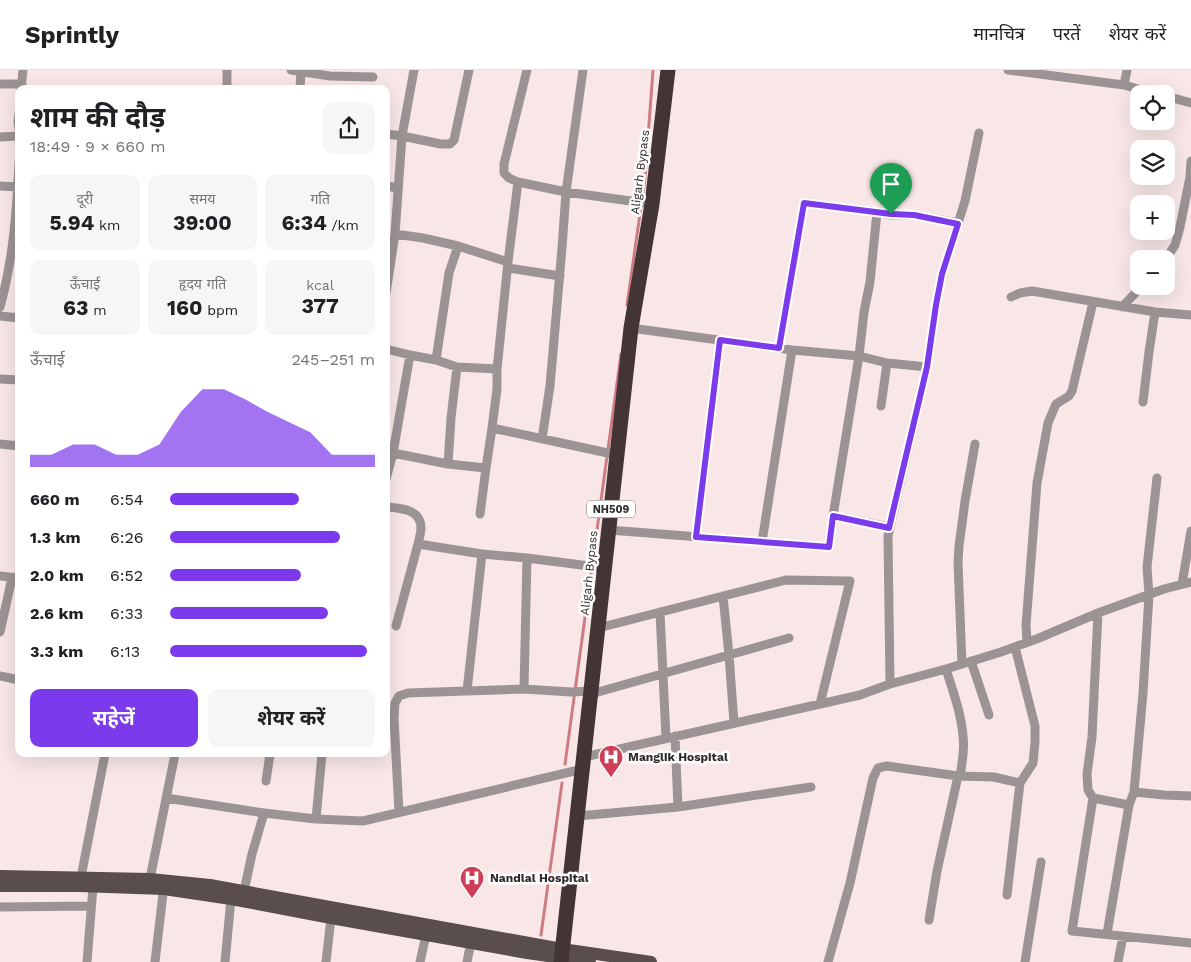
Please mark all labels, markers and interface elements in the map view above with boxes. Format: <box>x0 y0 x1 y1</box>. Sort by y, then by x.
text: Sprintly <box>25 21 119 49</box>
text: मानचित्र <box>973 23 1025 44</box>
text: परतें <box>1053 23 1081 44</box>
text: शेयर करें <box>1109 23 1166 44</box>
map controls <box>1130 85 1175 295</box>
button: locate <box>1130 85 1175 130</box>
text: शाम की दौड़ <box>30 101 165 134</box>
button: share <box>323 102 375 154</box>
street label: Aligarh Bypass <box>628 129 652 215</box>
text: 18:49 · 9 × 660 m <box>30 137 166 156</box>
button: layers <box>1130 140 1175 185</box>
pin <box>870 163 912 214</box>
icon: arrive <box>877 170 905 198</box>
text: दूरी <box>76 191 93 207</box>
text: समय <box>190 191 215 207</box>
text: गति <box>310 191 330 207</box>
button: + <box>1130 195 1175 240</box>
text: 5.94 <box>49 210 94 235</box>
text: 39:00 <box>173 210 232 235</box>
text: 6:34 <box>281 210 327 235</box>
text: km <box>94 217 120 233</box>
text: /km <box>327 217 359 233</box>
button: − <box>1130 250 1175 295</box>
text: ऊँचाई <box>70 276 100 292</box>
text: हृदय गति <box>179 276 226 292</box>
text: kcal <box>306 277 334 293</box>
text: 377 <box>301 293 339 318</box>
text: 63 <box>63 295 88 320</box>
text: 160 <box>167 295 202 320</box>
text: m <box>88 302 107 318</box>
text: bpm <box>202 302 238 318</box>
text: ऊँचाई <box>30 350 65 369</box>
text: 245–251 m <box>291 350 375 369</box>
text: 660 m <box>30 490 80 509</box>
text: 6:54 <box>110 490 144 509</box>
road number: NH509 <box>587 500 635 518</box>
text: 1.3 km <box>30 528 81 547</box>
text: 6:26 <box>110 528 144 547</box>
street label: Aligarh Bypass <box>578 530 600 616</box>
text: 2.0 km <box>30 566 84 585</box>
text: 6:52 <box>110 566 143 585</box>
text: 2.6 km <box>30 604 84 623</box>
text: 6:33 <box>110 604 143 623</box>
text: 3.3 km <box>30 642 83 661</box>
text: 6:13 <box>110 642 140 661</box>
button: सहेजें <box>30 689 198 747</box>
button: शेयर करें <box>208 689 375 747</box>
hospital icon: Manglik Hospital <box>598 744 624 778</box>
place label: Manglik Hospital <box>628 750 728 764</box>
hospital icon: Nandlal Hospital <box>459 865 485 899</box>
place label: Nandlal Hospital <box>490 871 589 885</box>

